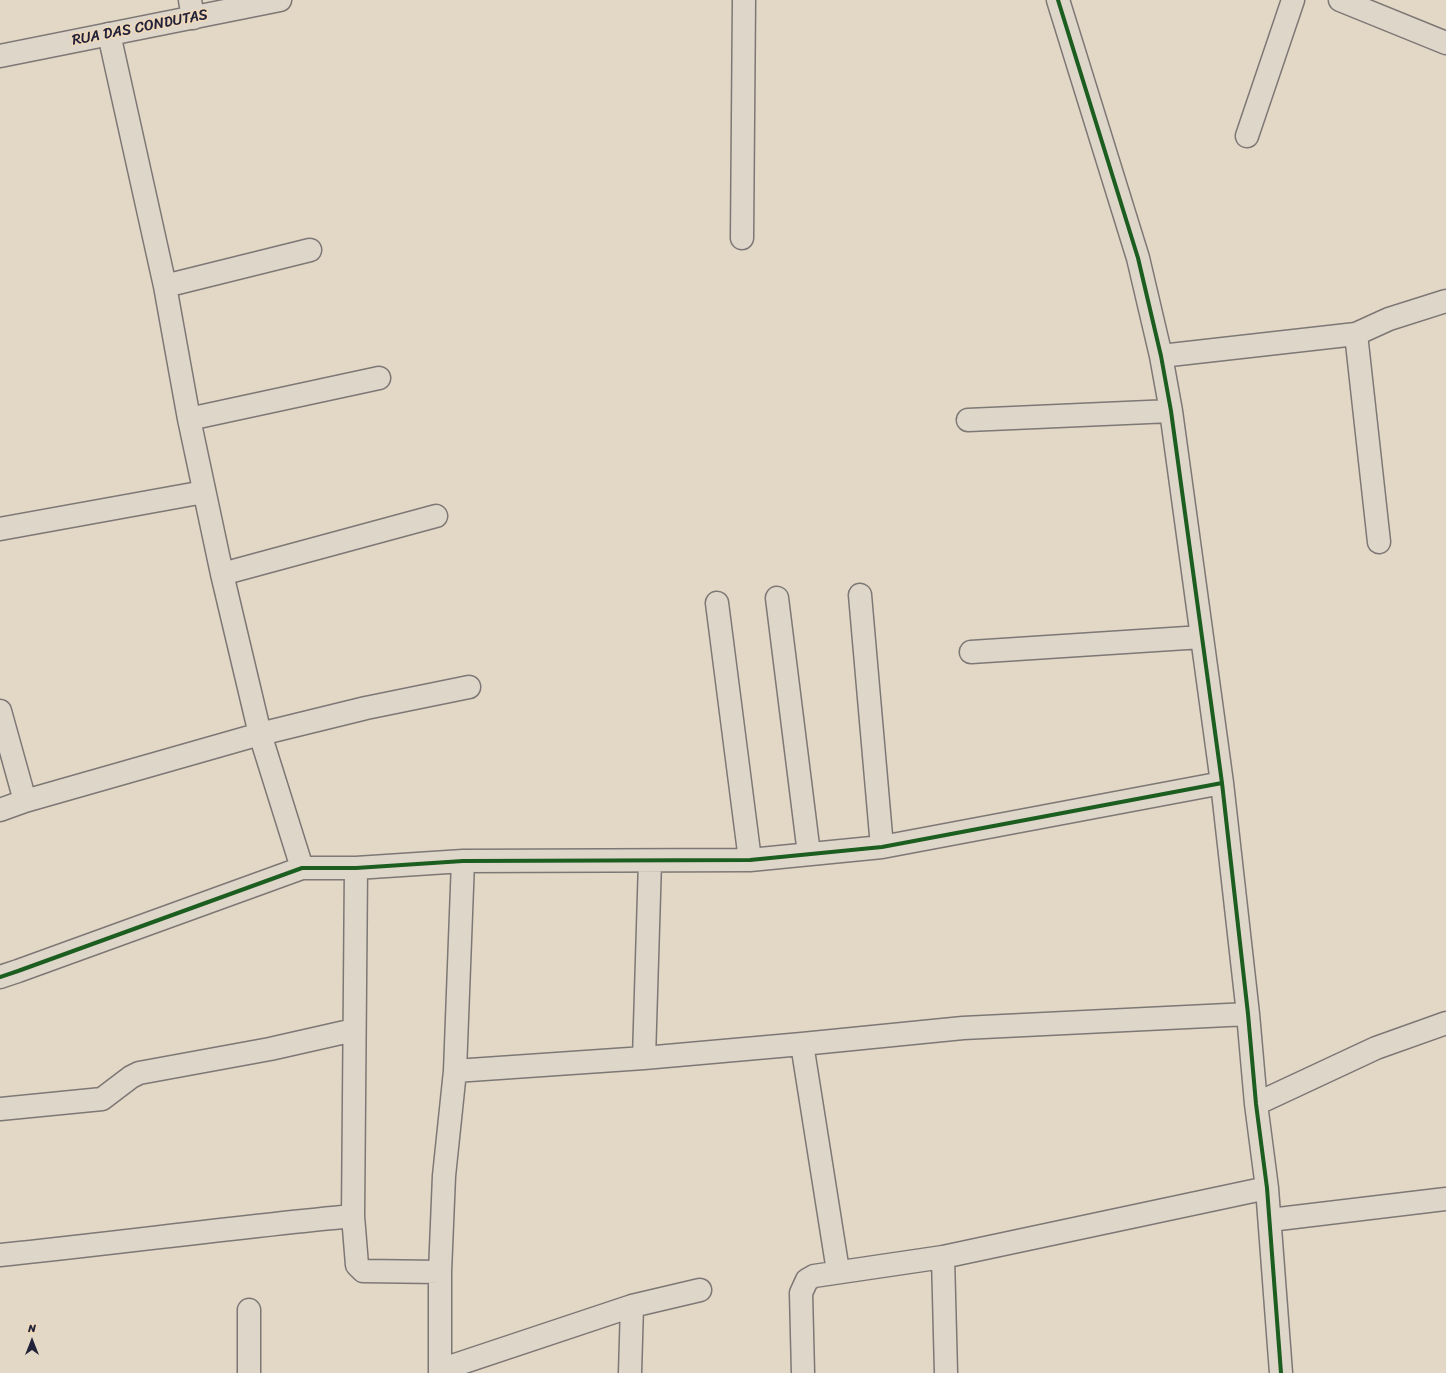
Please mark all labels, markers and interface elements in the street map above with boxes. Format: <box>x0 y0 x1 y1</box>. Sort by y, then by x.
street label: RUA DAS CONDUTAS <box>70 6 210 50</box>
text: N <box>28 1319 36 1338</box>
north arrow <box>12 1321 52 1361</box>

